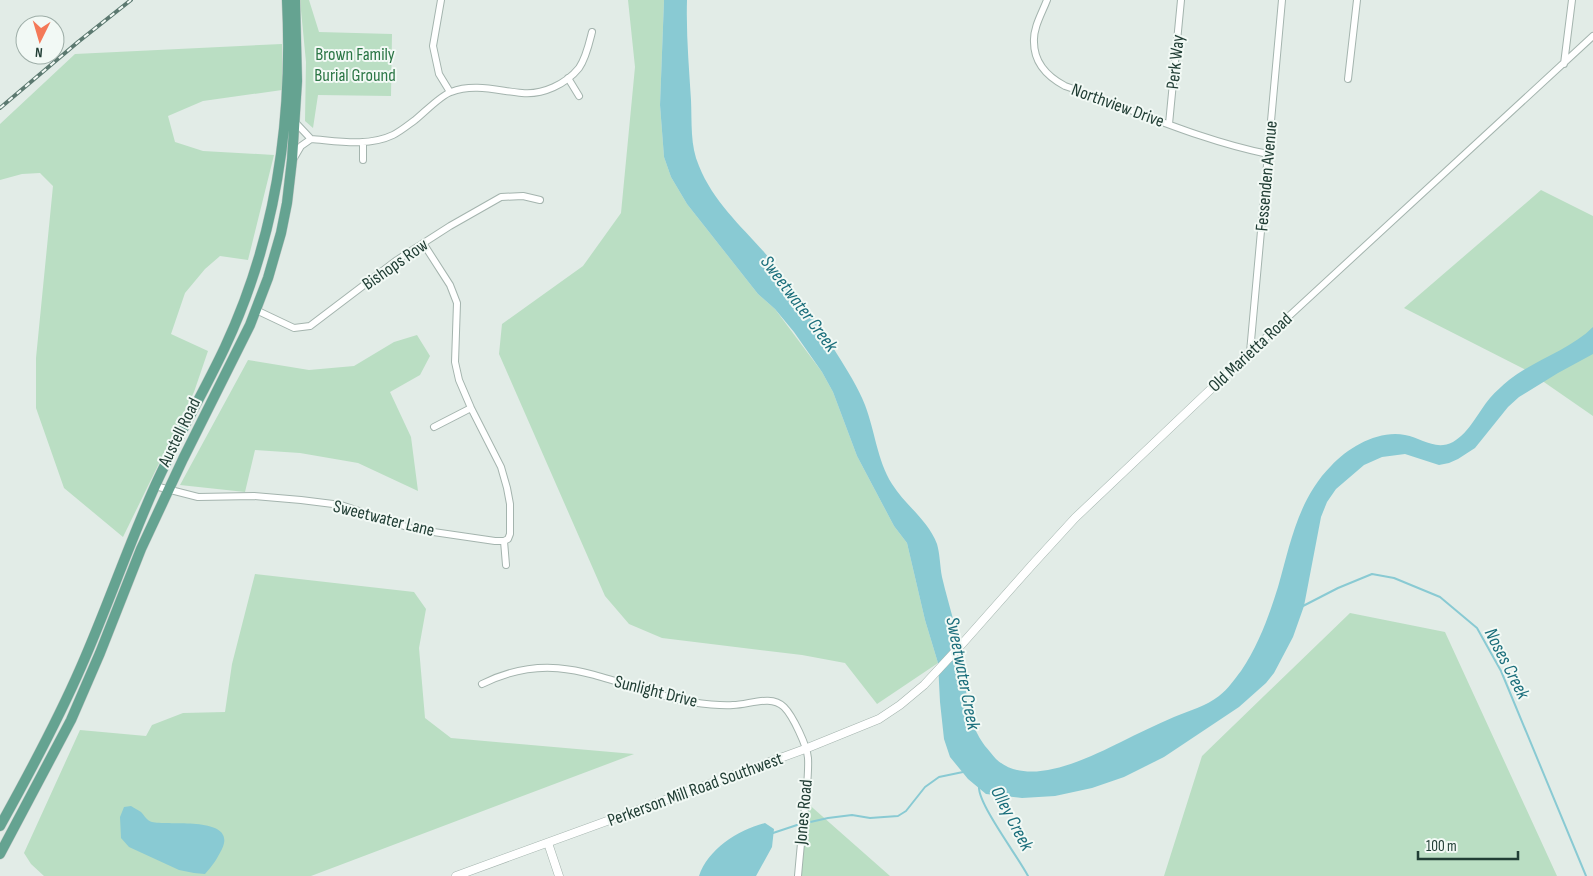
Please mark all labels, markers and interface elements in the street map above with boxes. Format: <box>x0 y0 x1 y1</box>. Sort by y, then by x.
north arrow <box>15 15 65 65</box>
street label: Perk Way <box>1162 34 1189 90</box>
text: N <box>34 44 43 61</box>
park label: Brown Family Burial Ground <box>314 44 396 86</box>
street label: Northview Drive <box>1069 79 1167 132</box>
street label: Fessenden Avenue <box>1251 120 1282 232</box>
street label: Bishops Row <box>358 234 432 295</box>
water label: Sweetwater Creek <box>755 251 843 357</box>
street label: Old Marietta Road <box>1204 308 1296 396</box>
street label: Austell Road <box>153 394 205 471</box>
street label: Sweetwater Lane <box>331 496 437 541</box>
water label: Sweetwater Creek <box>940 615 985 732</box>
water label: Noses Creek <box>1479 624 1535 704</box>
street label: Sunlight Drive <box>612 671 700 712</box>
street label: Perkerson Mill Road Southwest <box>605 748 786 831</box>
street label: Jones Road <box>790 779 817 847</box>
water label: Olley Creek <box>985 783 1039 856</box>
scale bar <box>1418 828 1518 860</box>
text: 100 m <box>1426 837 1457 856</box>

